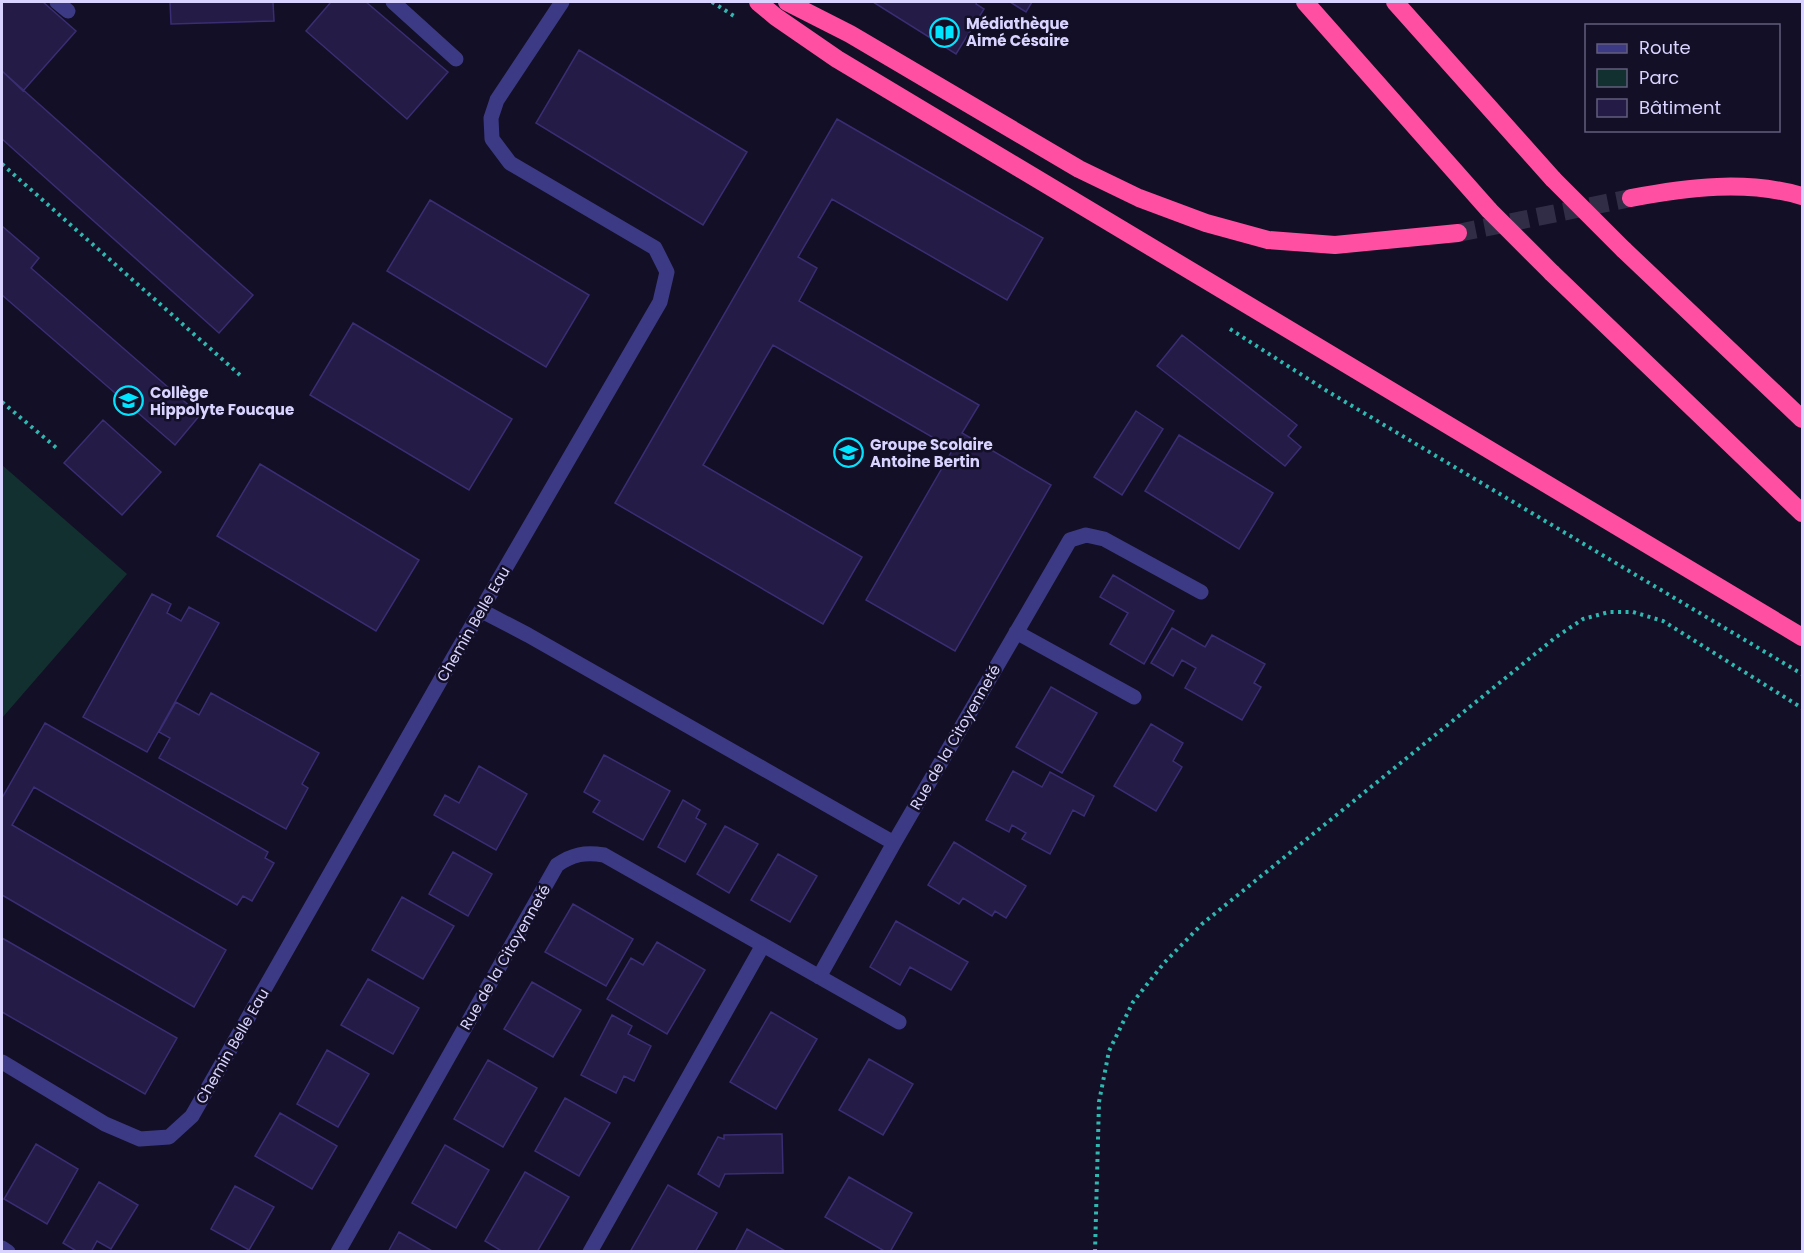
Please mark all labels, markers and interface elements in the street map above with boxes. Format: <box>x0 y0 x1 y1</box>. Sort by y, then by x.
place label: Médiathèque Aimé Césaire <box>966 13 1069 51</box>
library icon: Médiathèque Aimé Césaire <box>929 16 961 48</box>
legend <box>1585 24 1780 132</box>
text: Route <box>1639 35 1691 60</box>
text: Parc <box>1639 65 1679 90</box>
text: Bâtiment <box>1639 95 1721 120</box>
place label: Collège Hippolyte Foucque <box>150 382 294 420</box>
school or university icon: Collège Hippolyte Foucque <box>113 385 145 417</box>
place label: Groupe Scolaire Antoine Bertin <box>870 434 993 472</box>
school or university icon: Groupe Scolaire Antoine Bertin <box>833 437 865 469</box>
street label: Chemin Belle Eau <box>431 563 515 685</box>
street label: Rue de la Citoyenneté <box>905 660 1005 814</box>
street label: Rue de la Citoyenneté <box>455 880 555 1034</box>
street label: Chemin Belle Eau <box>190 985 274 1107</box>

